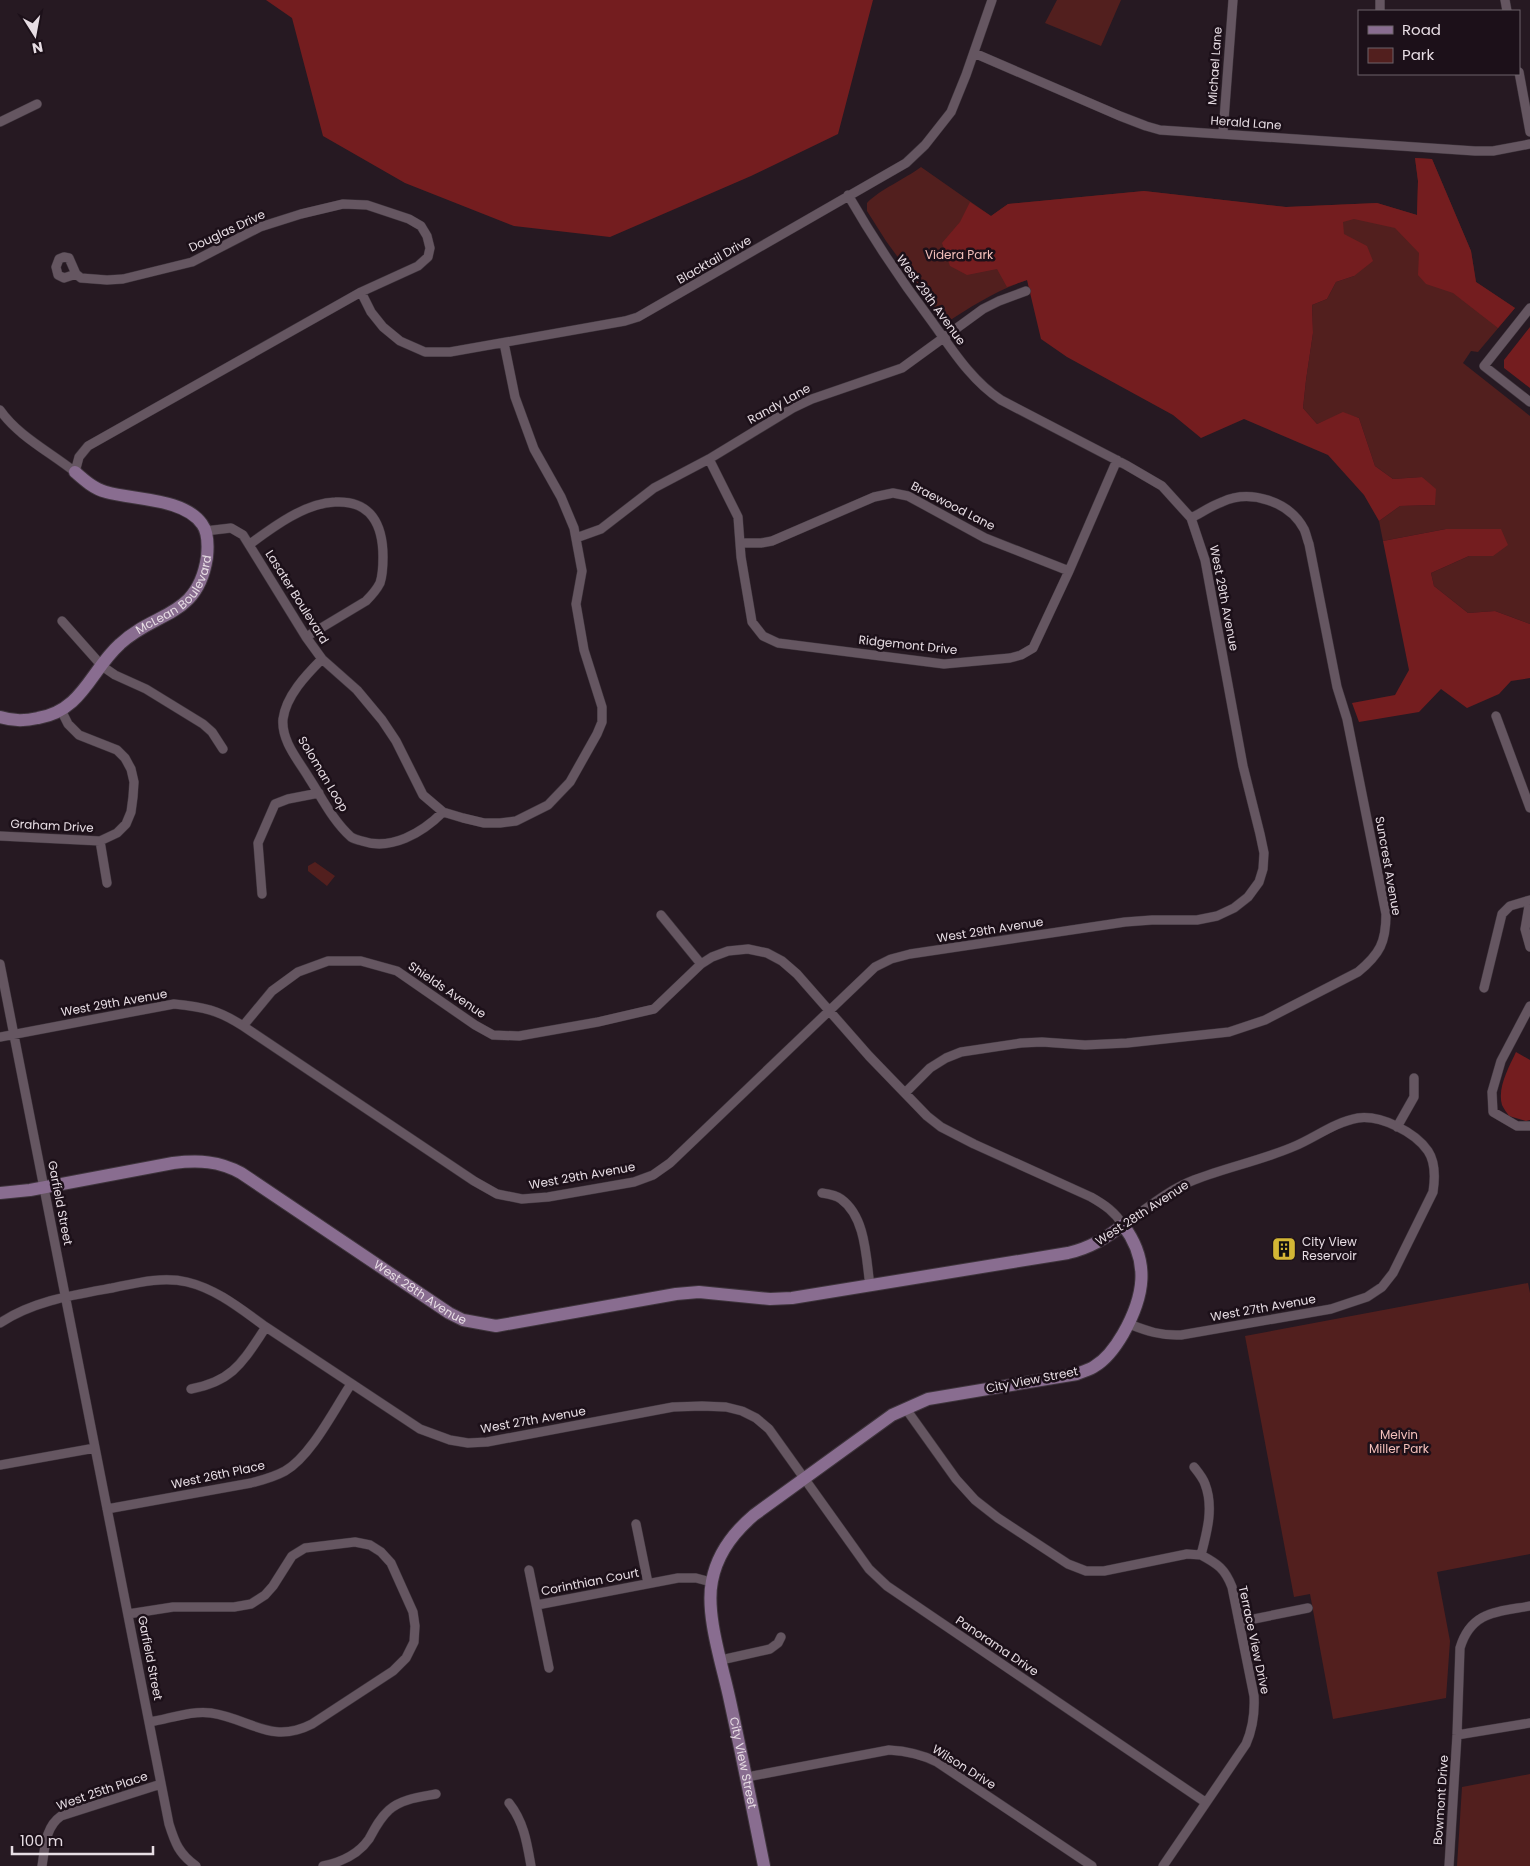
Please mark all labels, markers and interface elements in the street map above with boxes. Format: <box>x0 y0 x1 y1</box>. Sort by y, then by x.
north arrow <box>10 10 60 60</box>
legend <box>1358 10 1520 75</box>
text: Road <box>1402 19 1441 40</box>
street label: Michael Lane <box>1203 26 1226 106</box>
text: N <box>30 37 45 59</box>
text: Park <box>1402 44 1434 65</box>
street label: Herald Lane <box>1210 112 1282 133</box>
street label: Douglas Drive <box>186 205 268 256</box>
street label: Blacktail Drive <box>673 231 754 288</box>
park label: Videra Park <box>925 246 994 263</box>
street label: West 29th Avenue <box>893 251 970 348</box>
street label: Randy Lane <box>744 379 813 428</box>
street label: Braewood Lane <box>908 477 998 534</box>
street label: West 29th Avenue <box>1206 543 1243 652</box>
street label: Lasater Boulevard <box>262 547 333 647</box>
street label: McLean Boulevard <box>132 554 215 638</box>
street label: Ridgemont Drive <box>858 631 958 658</box>
street label: Soloman Loop <box>294 733 353 815</box>
street label: Graham Drive <box>10 815 94 836</box>
street label: Suncrest Avenue <box>1371 815 1406 917</box>
street label: West 29th Avenue <box>935 913 1044 946</box>
street label: Shields Avenue <box>405 957 490 1022</box>
street label: West 29th Avenue <box>59 985 168 1020</box>
street label: West 29th Avenue <box>527 1158 636 1193</box>
street label: Garfield Street <box>44 1159 77 1247</box>
street label: West 28th Avenue <box>1092 1176 1192 1249</box>
place label: City View Reservoir <box>1302 1233 1357 1264</box>
building icon: City View Reservoir <box>1271 1236 1297 1262</box>
street label: West 28th Avenue <box>370 1256 470 1328</box>
street label: West 27th Avenue <box>1209 1290 1317 1325</box>
street label: City View Street <box>985 1362 1079 1397</box>
street label: West 27th Avenue <box>479 1402 587 1437</box>
park label: Melvin Miller Park <box>1369 1426 1430 1457</box>
street label: West 26th Place <box>169 1456 266 1493</box>
street label: Corinthian Court <box>539 1564 640 1599</box>
street label: Terrace View Drive <box>1235 1584 1274 1696</box>
street label: Panorama Drive <box>952 1611 1042 1680</box>
street label: Garfield Street <box>134 1614 167 1702</box>
street label: City View Street <box>726 1715 761 1810</box>
street label: Wilson Drive <box>929 1740 1000 1793</box>
street label: Bowmont Drive <box>1429 1754 1452 1846</box>
street label: West 25th Place <box>54 1767 150 1814</box>
scale bar <box>12 1824 154 1856</box>
text: 100 m <box>20 1830 63 1851</box>

